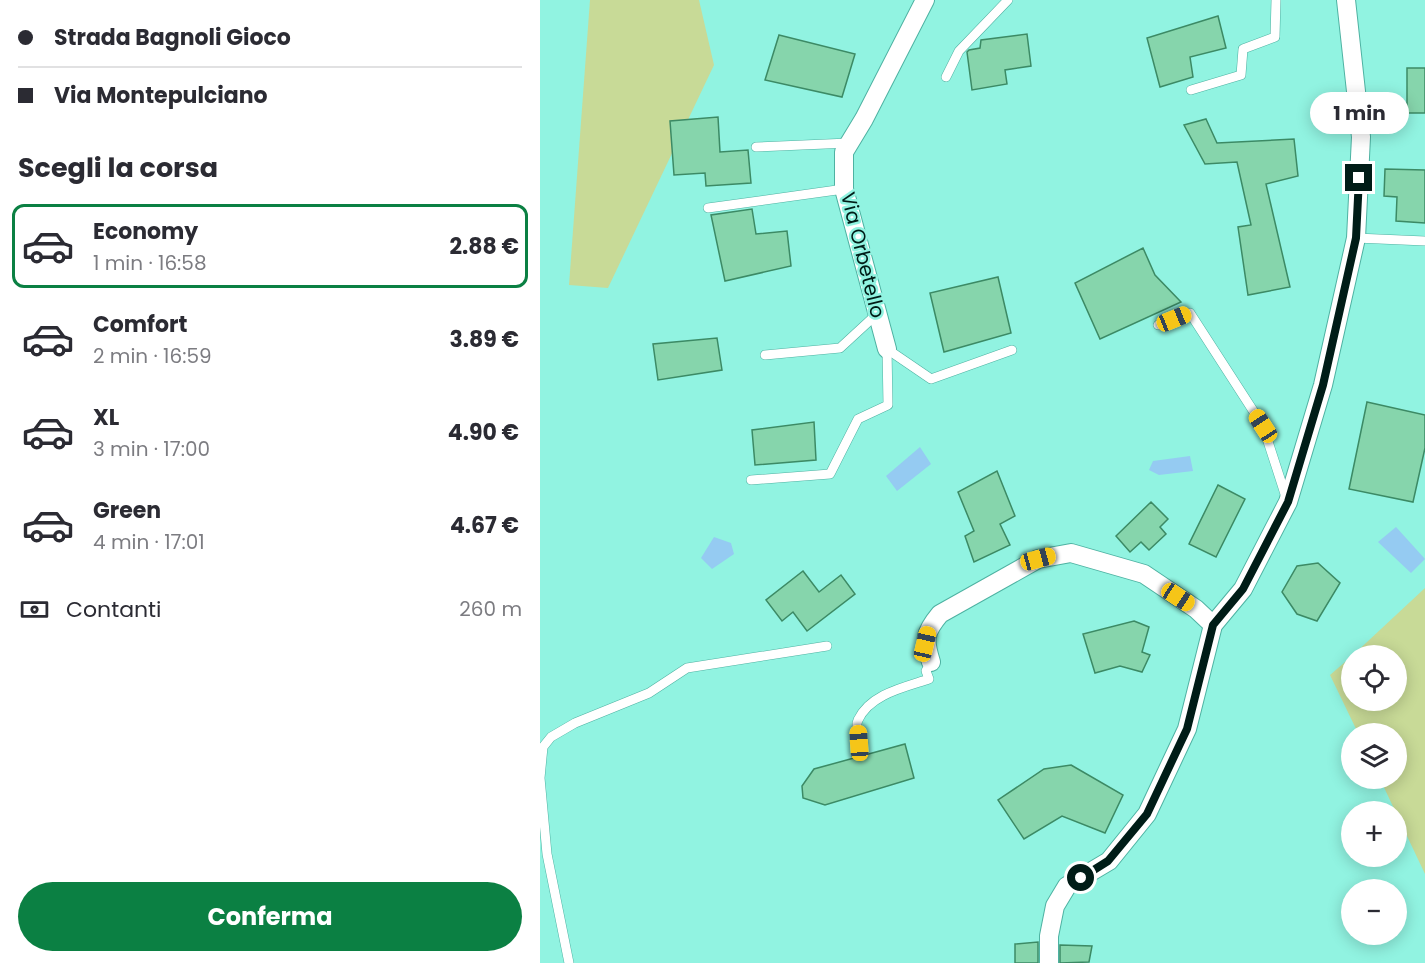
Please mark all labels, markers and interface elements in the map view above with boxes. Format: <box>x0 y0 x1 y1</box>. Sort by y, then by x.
text: Strada Bagnoli Gioco <box>54 22 291 53</box>
text: Via Montepulciano <box>54 80 268 111</box>
callout: 1 min <box>1310 91 1408 133</box>
text: 1 min <box>1333 99 1386 127</box>
text: Scegli la corsa <box>18 149 218 186</box>
route end <box>1345 164 1372 191</box>
street label: Via Orbetello <box>834 189 892 321</box>
text: Economy <box>93 216 198 247</box>
icon: car <box>21 219 75 273</box>
text: 2.88 € <box>450 231 519 262</box>
text: 1 min · 16:58 <box>93 249 207 277</box>
car <box>1154 304 1194 334</box>
text: Comfort <box>93 309 187 340</box>
icon: car <box>21 312 75 366</box>
text: 3.89 € <box>450 324 519 355</box>
text: 2 min · 16:59 <box>93 342 212 370</box>
text: XL <box>93 402 119 433</box>
icon: car <box>21 405 75 459</box>
car <box>1246 406 1280 446</box>
text: 4.90 € <box>448 417 519 448</box>
text: 3 min · 17:00 <box>93 435 210 463</box>
text: Green <box>93 495 161 526</box>
icon: car <box>21 498 75 552</box>
text: 4.67 € <box>450 510 519 541</box>
text: 4 min · 17:01 <box>93 528 205 556</box>
car <box>1018 546 1058 572</box>
car <box>1158 580 1198 614</box>
icon: cash <box>18 593 51 626</box>
text: Contanti <box>66 594 162 625</box>
text: 260 m <box>459 595 522 623</box>
car <box>912 624 938 664</box>
map controls <box>1341 645 1407 945</box>
button: locate <box>1341 645 1407 711</box>
button: layers <box>1341 723 1407 789</box>
car <box>849 724 869 762</box>
button: + <box>1341 801 1407 867</box>
route start <box>1067 864 1094 891</box>
button: − <box>1341 879 1407 945</box>
button: Conferma <box>18 882 522 951</box>

